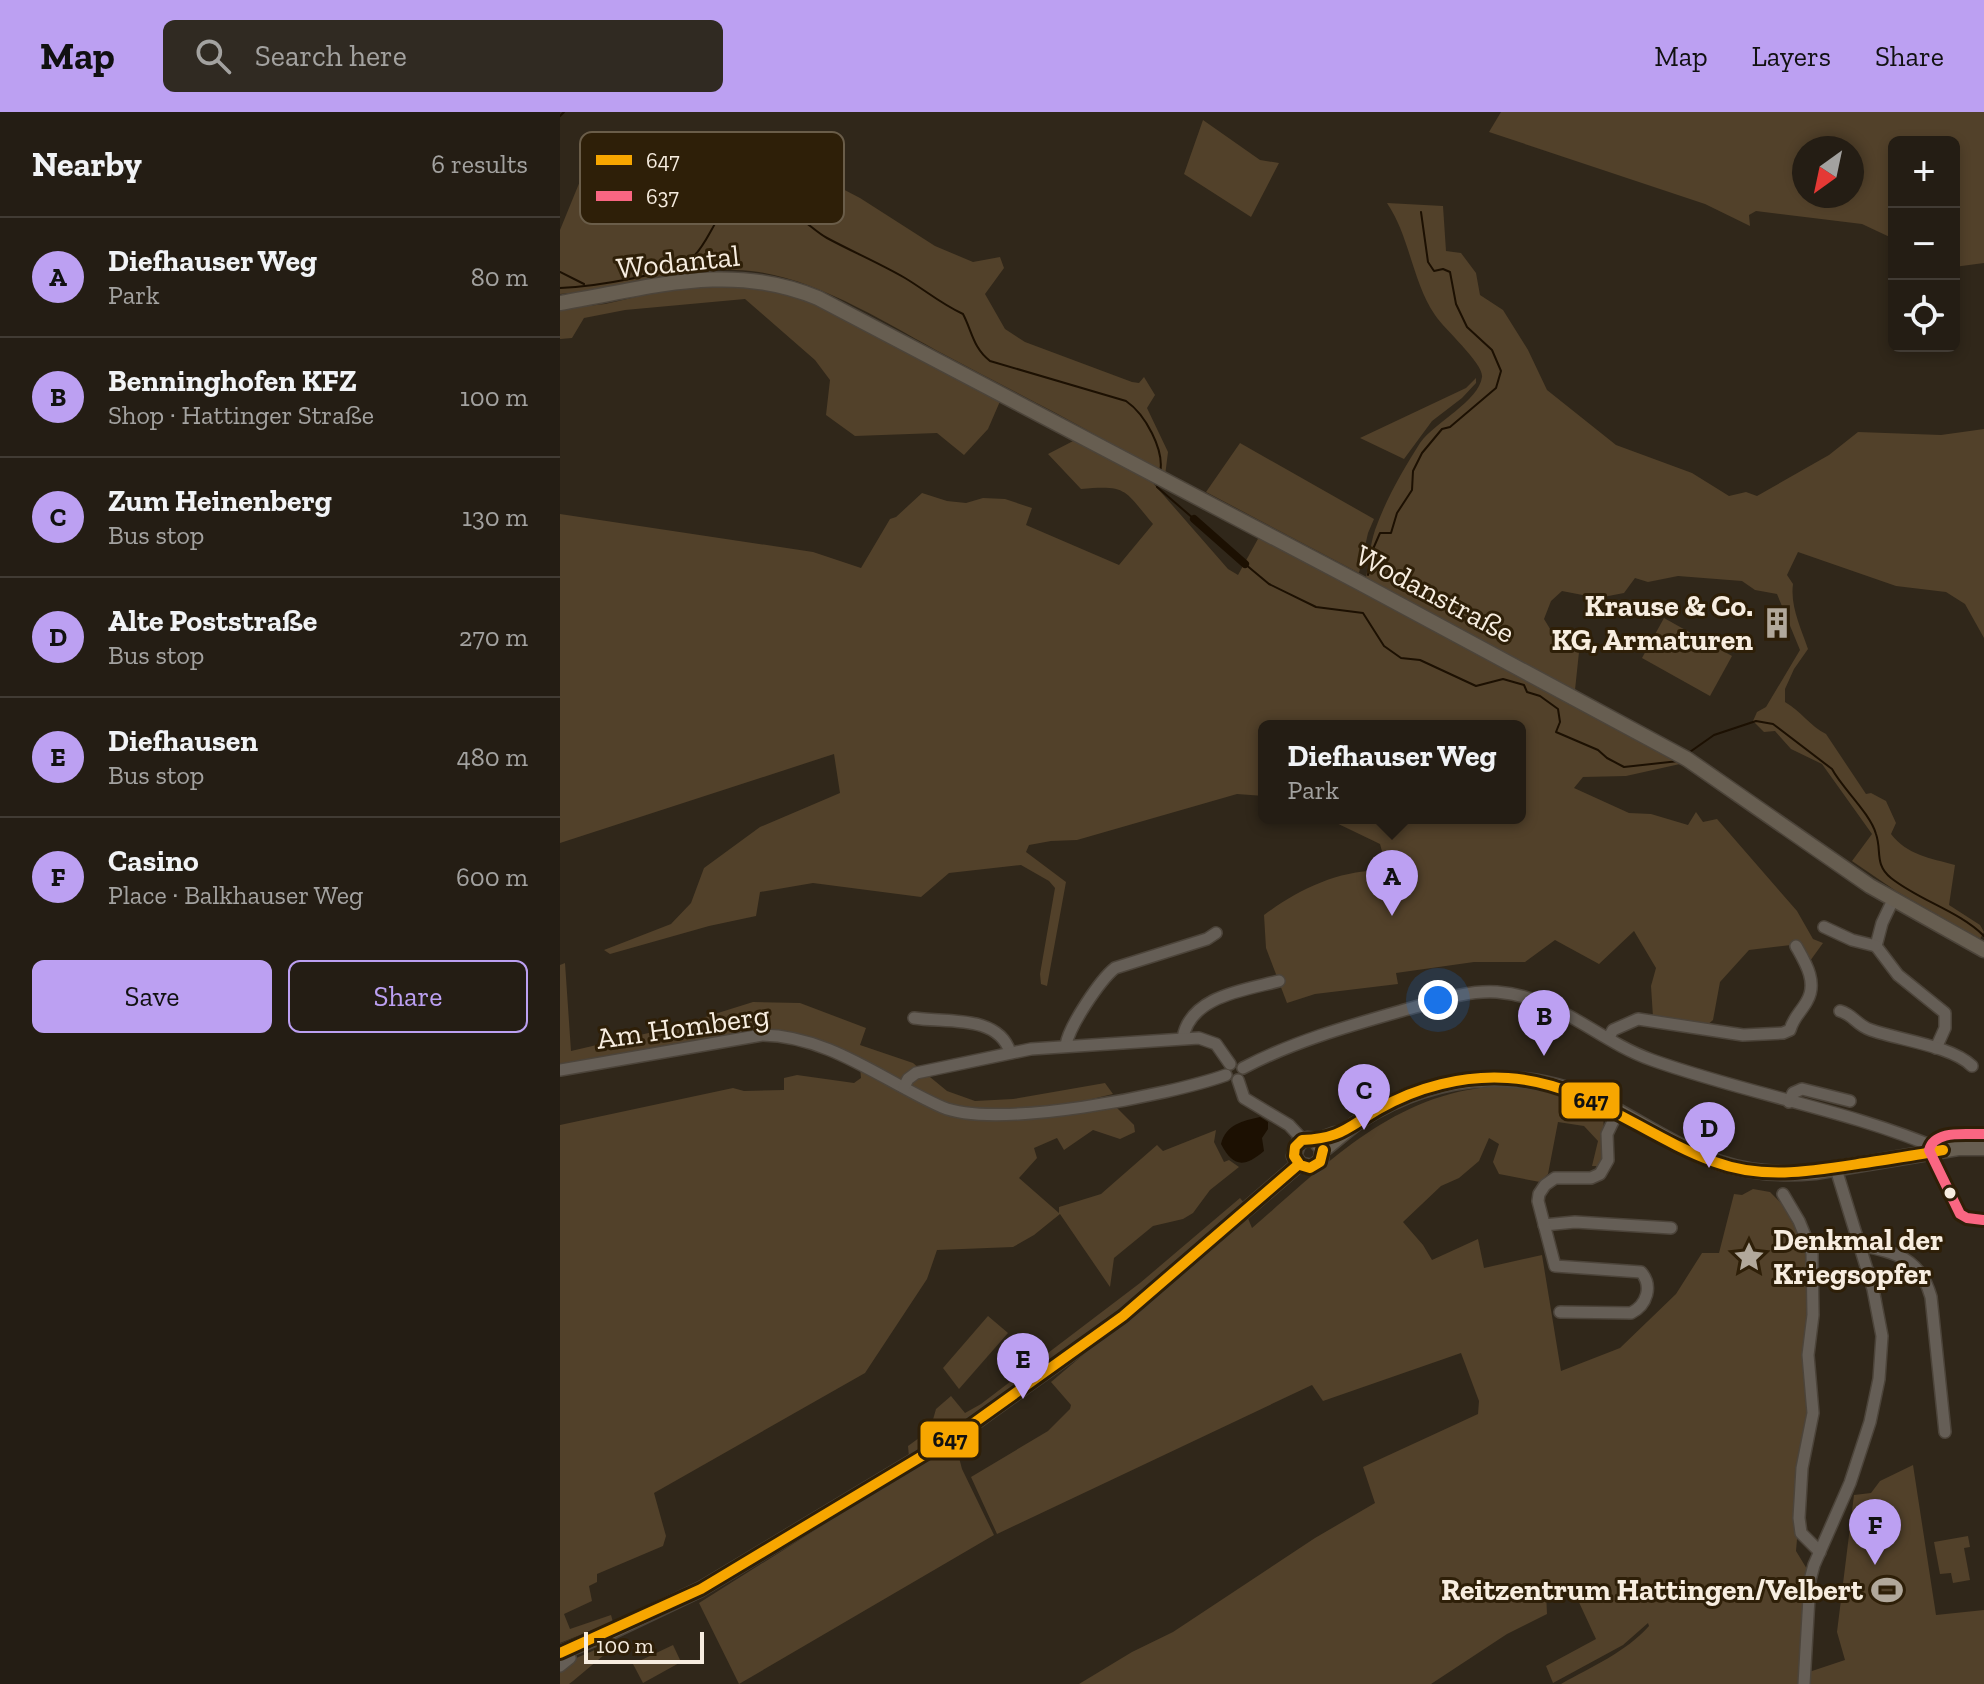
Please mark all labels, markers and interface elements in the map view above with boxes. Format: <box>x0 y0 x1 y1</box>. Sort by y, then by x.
search box <box>163 20 723 92</box>
text: Map <box>40 33 115 79</box>
icon: search <box>191 34 235 78</box>
text: Search here <box>255 38 407 74</box>
text: Map <box>1654 40 1708 73</box>
text: Layers <box>1752 40 1831 73</box>
text: Share <box>1875 40 1944 73</box>
legend <box>580 132 844 224</box>
north arrow <box>1792 136 1864 208</box>
map controls <box>1888 136 1960 352</box>
button: + <box>1888 136 1960 208</box>
text: Nearby <box>32 144 142 185</box>
text: 647 <box>646 147 680 174</box>
text: 6 results <box>431 148 528 180</box>
text: 637 <box>646 183 679 210</box>
button: − <box>1888 208 1960 280</box>
street label: Wodantal <box>615 238 741 286</box>
text: Diefhauser Weg <box>108 243 317 279</box>
text: A <box>49 261 67 293</box>
text: 80 m <box>471 261 528 293</box>
text: Park <box>108 279 160 311</box>
button: locate <box>1888 280 1960 352</box>
text: Benninghofen KFZ <box>108 363 357 399</box>
text: B <box>50 381 66 413</box>
text: 100 m <box>460 381 528 413</box>
text: Shop · Hattinger Straße <box>108 399 374 431</box>
text: Zum Heinenberg <box>108 483 332 519</box>
text: C <box>50 501 66 533</box>
text: 130 m <box>462 501 528 533</box>
text: Bus stop <box>108 519 204 551</box>
street label: Wodanstraße <box>1349 537 1521 651</box>
place label: Krause & Co. KG, Armaturen <box>1551 588 1753 658</box>
text: Alte Poststraße <box>108 603 317 639</box>
building icon: Krause & Co. KG, Armaturen <box>1760 606 1794 640</box>
text: D <box>49 621 67 653</box>
text: 270 m <box>459 621 528 653</box>
text: Bus stop <box>108 639 204 671</box>
popup <box>1258 720 1526 824</box>
text: Diefhausen <box>108 723 258 759</box>
text: Diefhauser Weg <box>1287 738 1497 774</box>
text: E <box>50 741 66 773</box>
text: 480 m <box>457 741 528 773</box>
text: Bus stop <box>108 759 204 791</box>
text: Park <box>1287 774 1339 806</box>
text: Casino <box>108 843 199 879</box>
pin: A <box>1366 850 1418 916</box>
text: F <box>51 861 65 893</box>
text: 600 m <box>456 861 528 893</box>
text: Place · Balkhauser Weg <box>108 879 363 911</box>
button: Save <box>32 960 272 1033</box>
button: Share <box>288 960 528 1033</box>
your location <box>1418 980 1458 1020</box>
pin: B <box>1518 990 1570 1056</box>
street label: Am Homberg <box>594 997 772 1057</box>
pin: C <box>1338 1064 1390 1130</box>
line badge: 647 <box>1560 1081 1621 1120</box>
text: 647 <box>1574 1087 1608 1114</box>
pin: D <box>1683 1102 1735 1168</box>
unlabelled marker <box>1942 1185 1958 1201</box>
place label: Denkmal der Kriegsopfer <box>1773 1222 1943 1292</box>
place icon: Denkmal der Kriegsopfer <box>1732 1240 1766 1274</box>
pin: E <box>997 1333 1049 1399</box>
line badge: 647 <box>919 1420 980 1459</box>
text: 647 <box>933 1426 967 1453</box>
pin: F <box>1849 1499 1901 1565</box>
place label: Reitzentrum Hattingen/Velbert <box>1441 1572 1864 1608</box>
sports icon: Reitzentrum Hattingen/Velbert <box>1870 1573 1904 1607</box>
scale bar <box>584 1628 704 1664</box>
text: 100 m <box>596 1632 654 1659</box>

